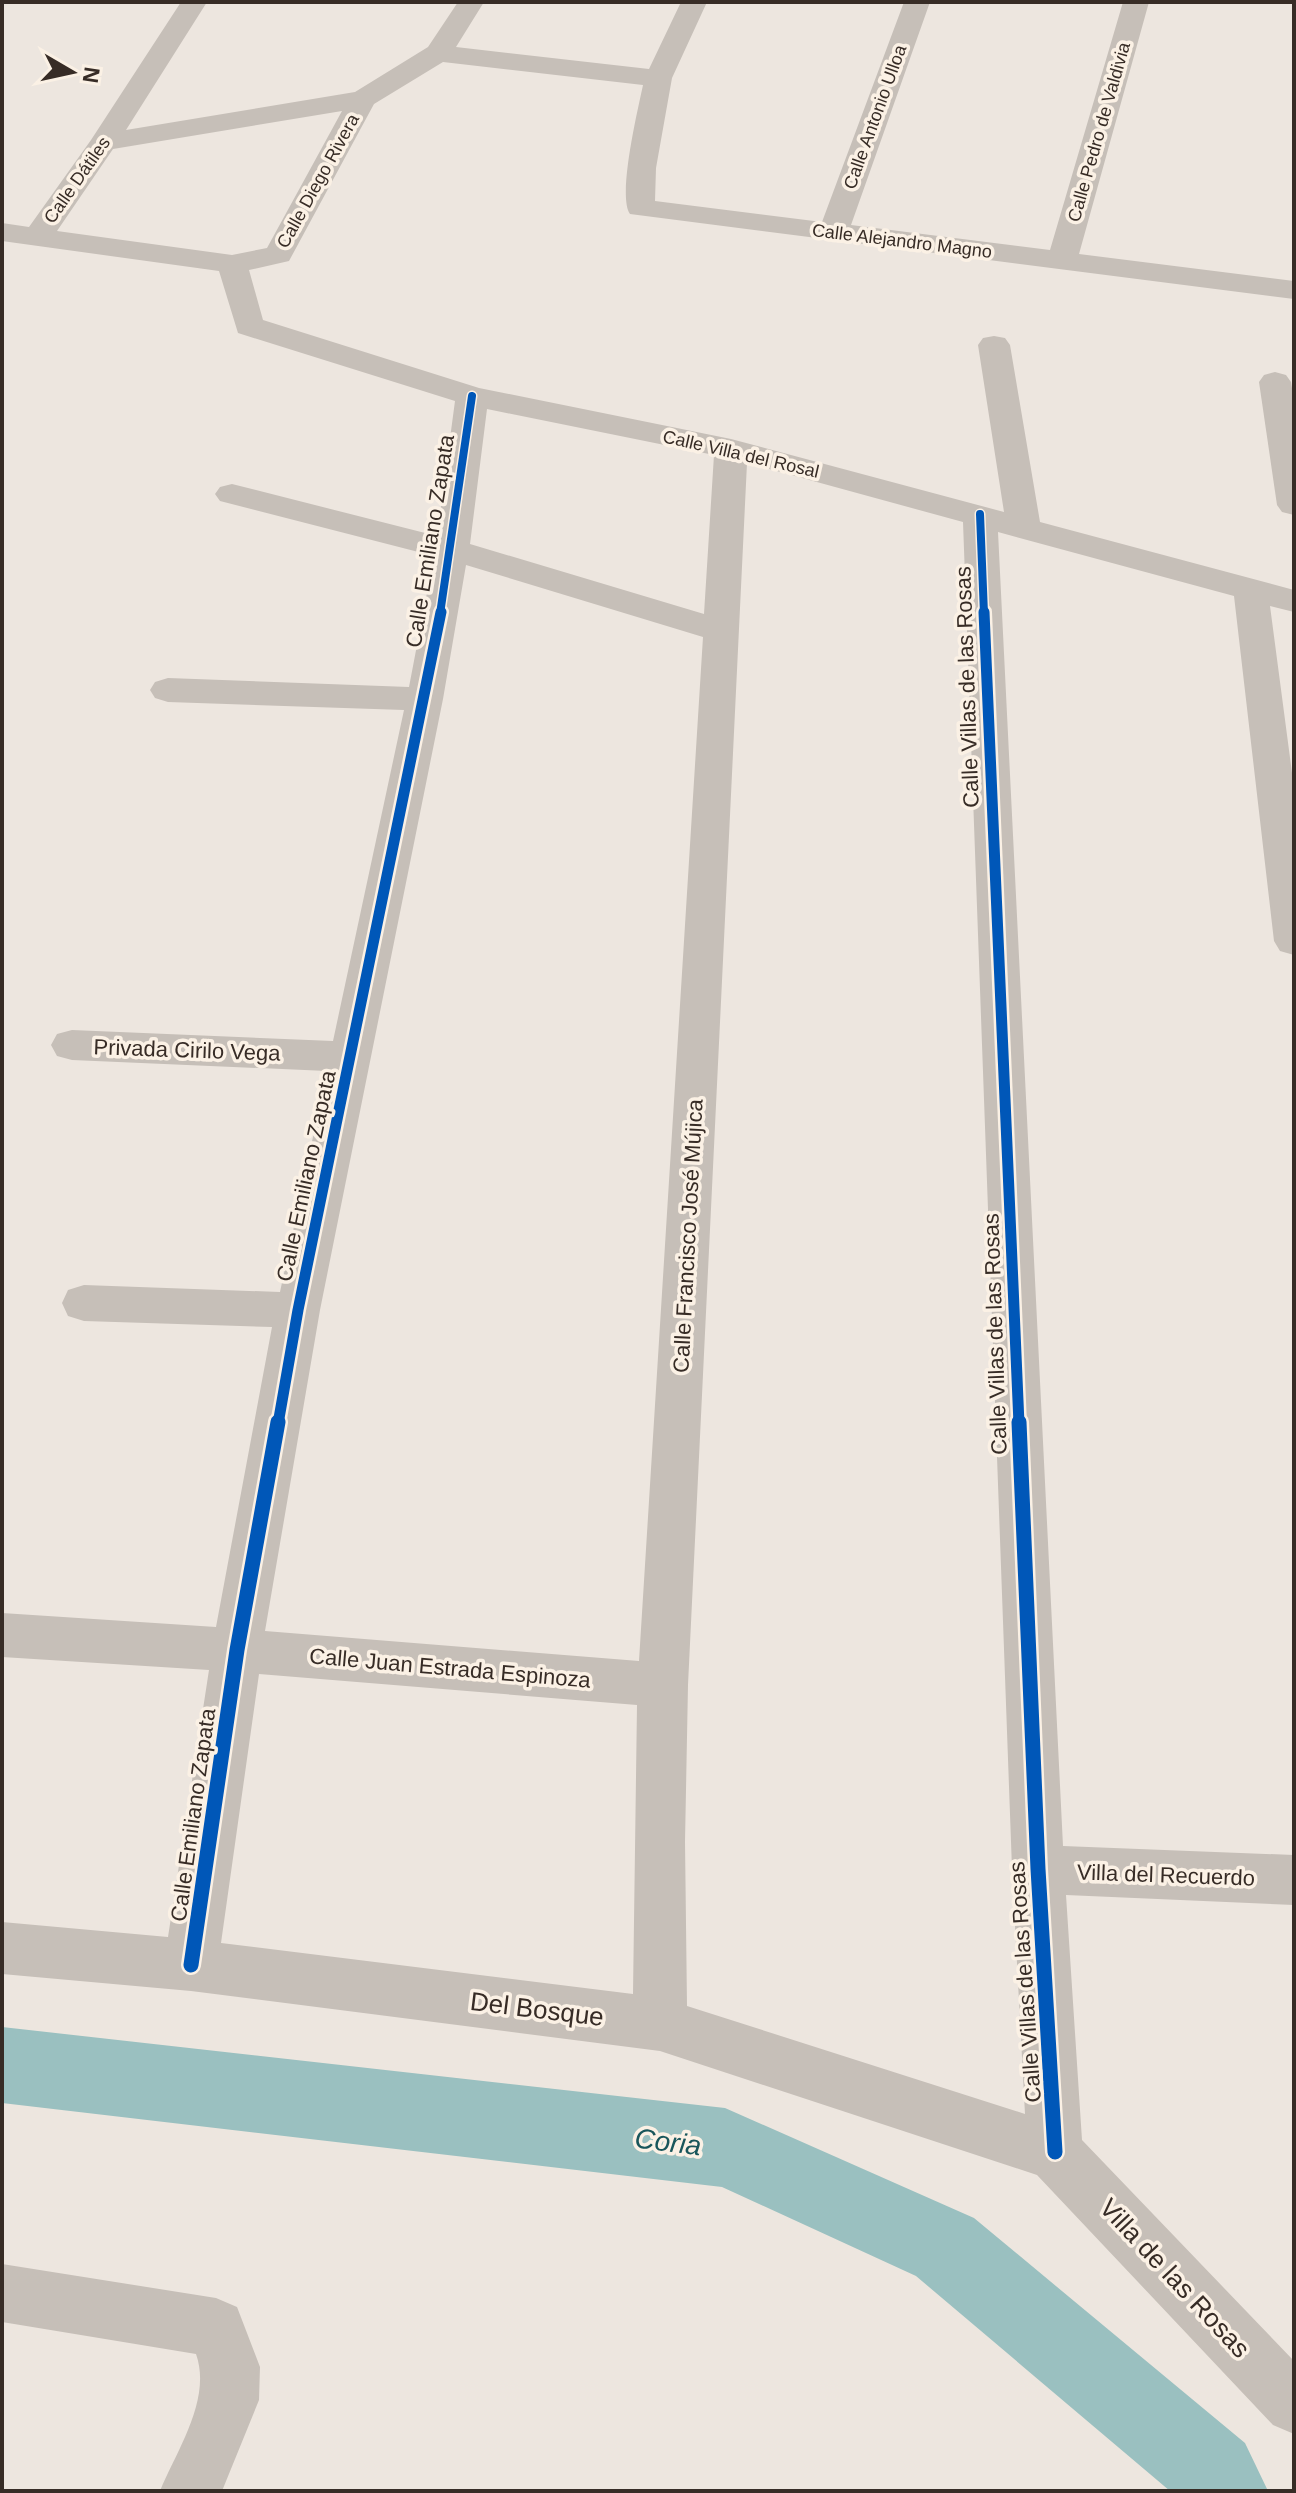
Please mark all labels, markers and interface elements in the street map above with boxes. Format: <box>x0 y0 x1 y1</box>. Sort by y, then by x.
north arrow <box>32 32 112 112</box>
street label: Calle Pedro de Valdivia <box>1064 39 1134 224</box>
street label: Calle Antonio Ulloa <box>840 41 911 192</box>
text: N <box>78 65 105 85</box>
street label: Calle Diego Rivera <box>273 110 364 251</box>
street label: Calle Dátiles <box>40 133 114 227</box>
street label: Calle Alejandro Magno <box>811 220 993 262</box>
street label: Calle Villa del Rosal <box>661 426 821 482</box>
street label: Calle Emiliano Zapata <box>401 432 459 649</box>
street label: Calle Villas de las Rosas <box>950 566 984 808</box>
street label: Privada Cirilo Vega <box>93 1034 282 1066</box>
street label: Calle Emiliano Zapata <box>271 1067 341 1284</box>
street label: Calle Francisco José Mújica <box>668 1098 708 1373</box>
street label: Calle Villas de las Rosas <box>978 1213 1012 1455</box>
street label: Calle Juan Estrada Espinoza <box>308 1643 593 1693</box>
street label: Calle Emiliano Zapata <box>166 1706 220 1923</box>
street label: Villa del Recuerdo <box>1077 1859 1255 1891</box>
street label: Calle Villas de las Rosas <box>1004 1861 1046 2103</box>
street label: Del Bosque <box>468 1986 606 2032</box>
water label: Coria <box>633 2123 703 2161</box>
street label: Villa de las Rosas <box>1094 2192 1256 2364</box>

